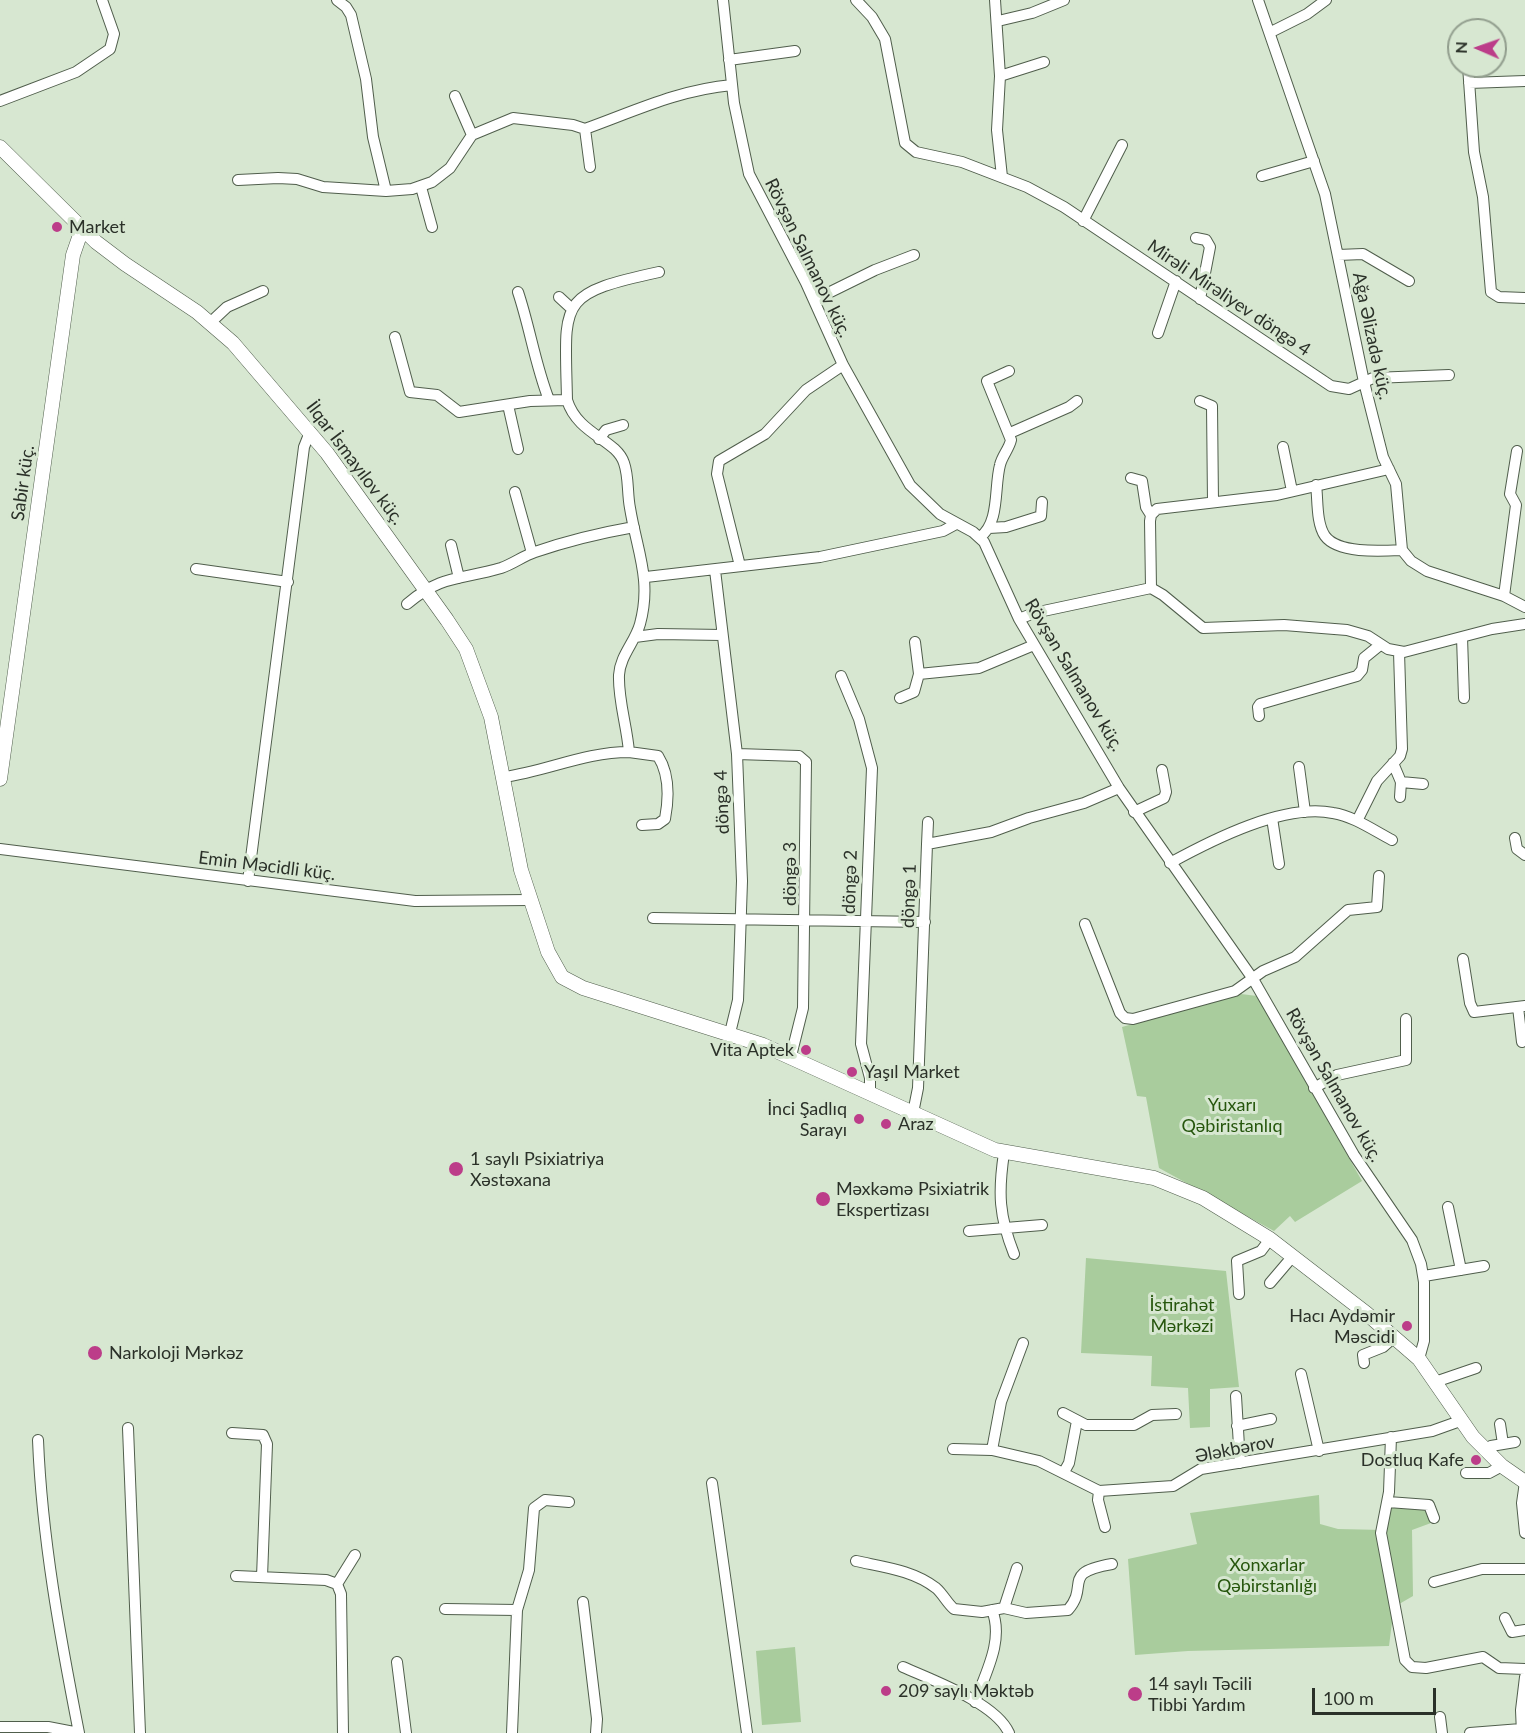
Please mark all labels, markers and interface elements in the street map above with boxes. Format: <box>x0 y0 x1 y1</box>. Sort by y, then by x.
north arrow <box>1447 18 1507 78</box>
text: N <box>1451 41 1470 54</box>
street label: Rövşən Salmanov küç. <box>760 175 856 341</box>
place label: Market <box>69 216 125 238</box>
marker: Market <box>50 220 64 234</box>
street label: Mirəli Mirəliyev döngə 4 <box>1143 235 1315 361</box>
street label: Ağa Əlizadə küç. <box>1348 270 1396 402</box>
street label: İlqar İsmayılov küç. <box>301 397 409 529</box>
street label: Sabir küç. <box>7 444 39 522</box>
street label: Rövşən Salmanov küç. <box>1020 595 1128 755</box>
street label: döngə 4 <box>710 770 734 834</box>
street label: döngə 3 <box>779 842 801 906</box>
street label: Emin Məcidli küç. <box>197 847 337 885</box>
street label: döngə 2 <box>838 850 862 914</box>
street label: döngə 1 <box>897 864 921 928</box>
street label: Rövşən Salmanov küç. <box>1281 1004 1387 1166</box>
place label: Vita Aptek <box>710 1039 794 1061</box>
marker: Vita Aptek <box>799 1043 813 1057</box>
place label: Yaşıl Market <box>864 1061 960 1083</box>
marker: Yaşıl Market <box>845 1065 859 1079</box>
park label: Yuxarı Qəbiristanlıq <box>1182 1094 1282 1136</box>
place label: İnci Şadlıq Sarayı <box>767 1098 847 1140</box>
marker: İnci Şadlıq Sarayı <box>852 1112 866 1126</box>
place label: Araz <box>898 1113 934 1135</box>
marker: Araz <box>879 1117 893 1131</box>
place label: 1 saylı Psixiatriya Xəstəxana <box>470 1148 604 1190</box>
marker: 1 saylı Psixiatriya Xəstəxana <box>447 1160 465 1178</box>
place label: Məxkəmə Psixiatrik Ekspertizası <box>836 1178 989 1220</box>
marker: Məxkəmə Psixiatrik Ekspertizası <box>814 1190 832 1208</box>
park label: İstirahət Mərkəzi <box>1150 1294 1214 1336</box>
place label: Hacı Aydəmir Məscidi <box>1289 1305 1395 1348</box>
marker: Hacı Aydəmir Məscidi <box>1400 1319 1414 1333</box>
place label: Narkoloji Mərkəz <box>109 1342 243 1364</box>
marker: Narkoloji Mərkəz <box>86 1344 104 1362</box>
street label: Ələkbərov <box>1193 1431 1277 1467</box>
place label: Dostluq Kafe <box>1361 1449 1464 1471</box>
marker: Dostluq Kafe <box>1469 1453 1483 1467</box>
park label: Xonxarlar Qəbirstanlığı <box>1217 1554 1317 1596</box>
place label: 14 saylı Təcili Tibbi Yardım <box>1148 1673 1252 1716</box>
scale bar <box>1315 1676 1440 1714</box>
place label: 209 saylı Məktəb <box>898 1680 1034 1702</box>
marker: 209 saylı Məktəb <box>879 1684 893 1698</box>
marker: 14 saylı Təcili Tibbi Yardım <box>1126 1685 1144 1703</box>
text: 100 m <box>1323 1687 1374 1709</box>

